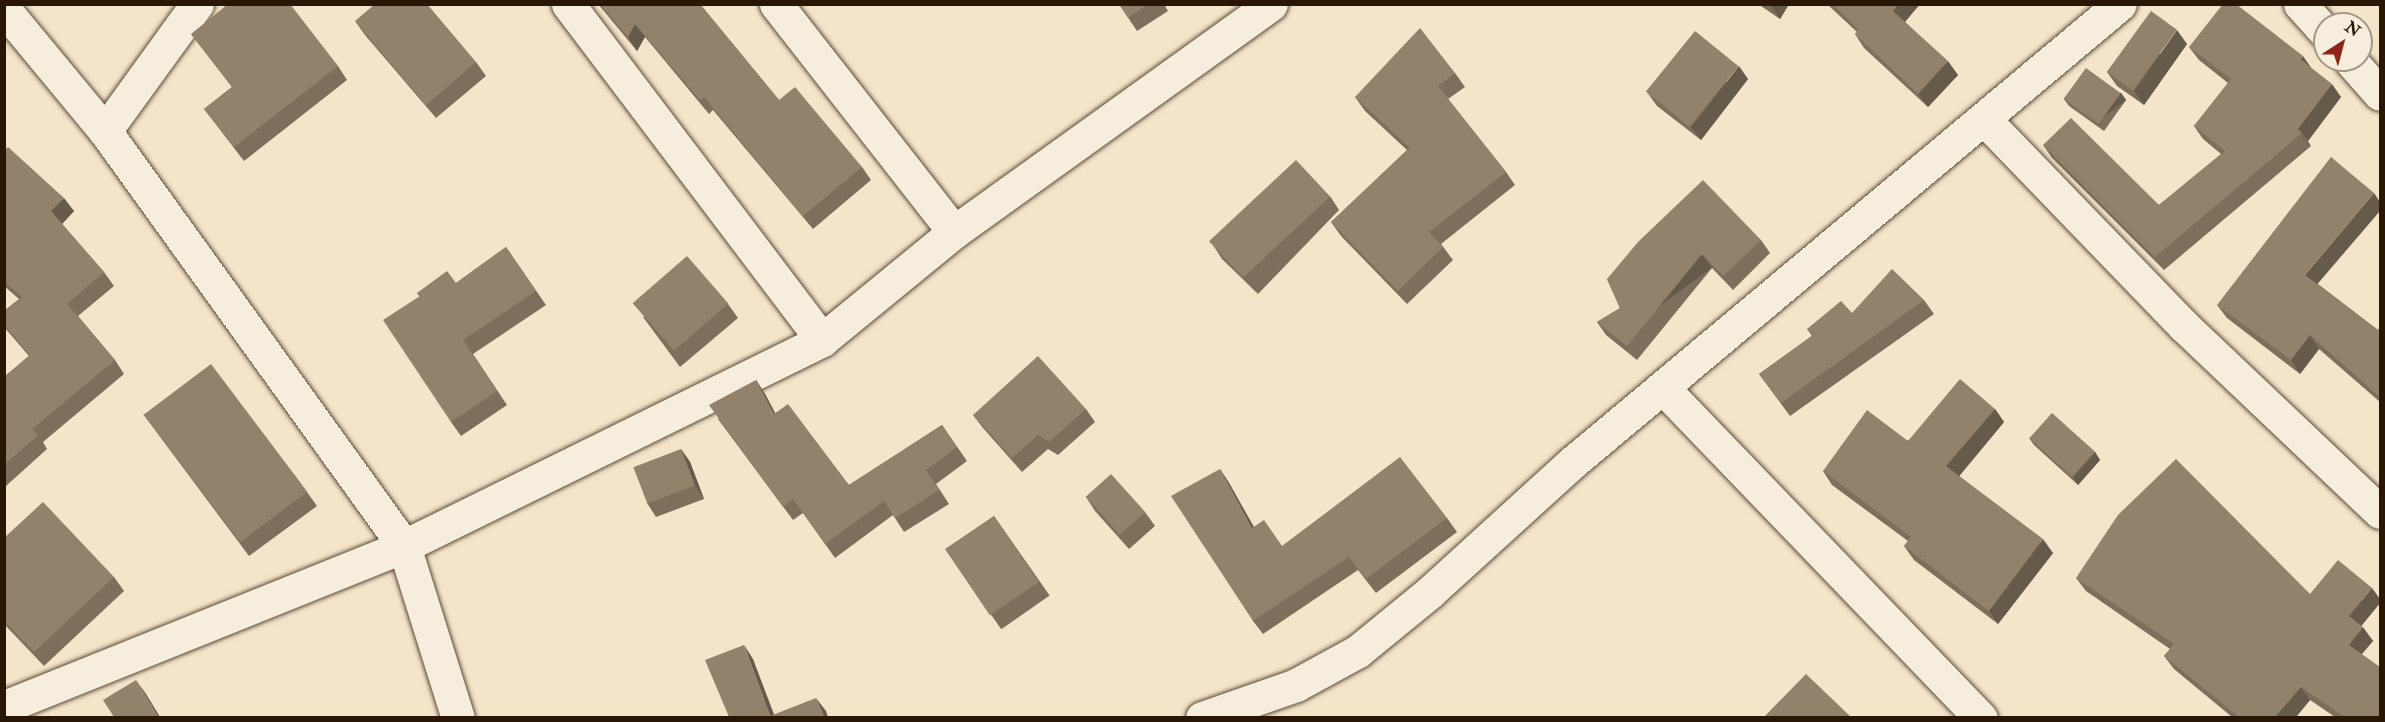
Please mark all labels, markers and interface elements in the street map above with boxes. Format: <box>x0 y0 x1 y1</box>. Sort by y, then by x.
north arrow <box>2313 12 2373 72</box>
text: N <box>2341 17 2364 41</box>

